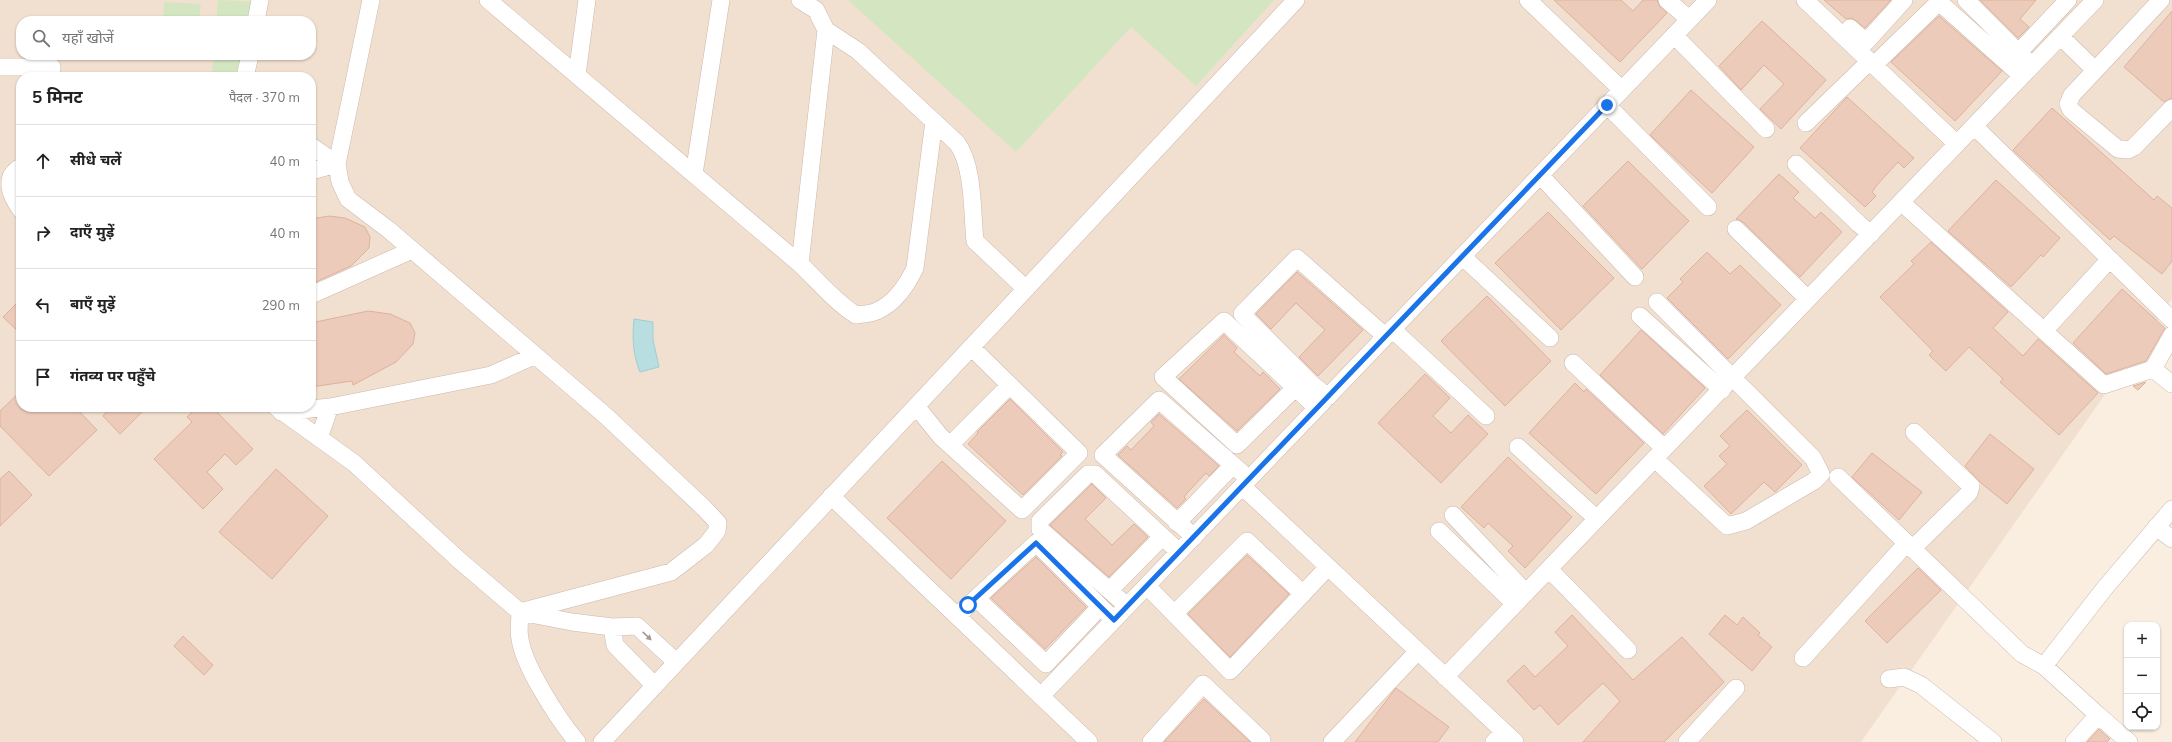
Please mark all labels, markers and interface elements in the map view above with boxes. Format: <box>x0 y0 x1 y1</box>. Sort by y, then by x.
search box <box>16 16 316 60</box>
icon: search <box>30 27 52 49</box>
text: यहाँ खोजें <box>62 28 114 47</box>
text: 5 मिनट <box>32 86 83 107</box>
text: पैदल · 370 m <box>229 89 300 105</box>
route end <box>1598 96 1616 114</box>
icon: ahead <box>32 150 54 172</box>
text: सीधे चलें <box>70 150 121 169</box>
text: 40 m <box>270 153 300 169</box>
icon: right <box>32 222 54 244</box>
text: दाएँ मुड़ें <box>70 222 114 241</box>
text: 40 m <box>270 225 300 241</box>
icon: left <box>32 294 54 316</box>
text: बाएँ मुड़ें <box>70 294 115 313</box>
text: 290 m <box>262 297 300 313</box>
icon: arrive <box>32 366 54 388</box>
text: गंतव्य पर पहुँचे <box>70 366 155 385</box>
route start <box>959 596 977 614</box>
map controls <box>2124 622 2160 730</box>
button: + <box>2124 622 2160 658</box>
one-way arrow <box>642 631 652 641</box>
button: − <box>2124 658 2160 694</box>
button: locate <box>2124 694 2160 730</box>

